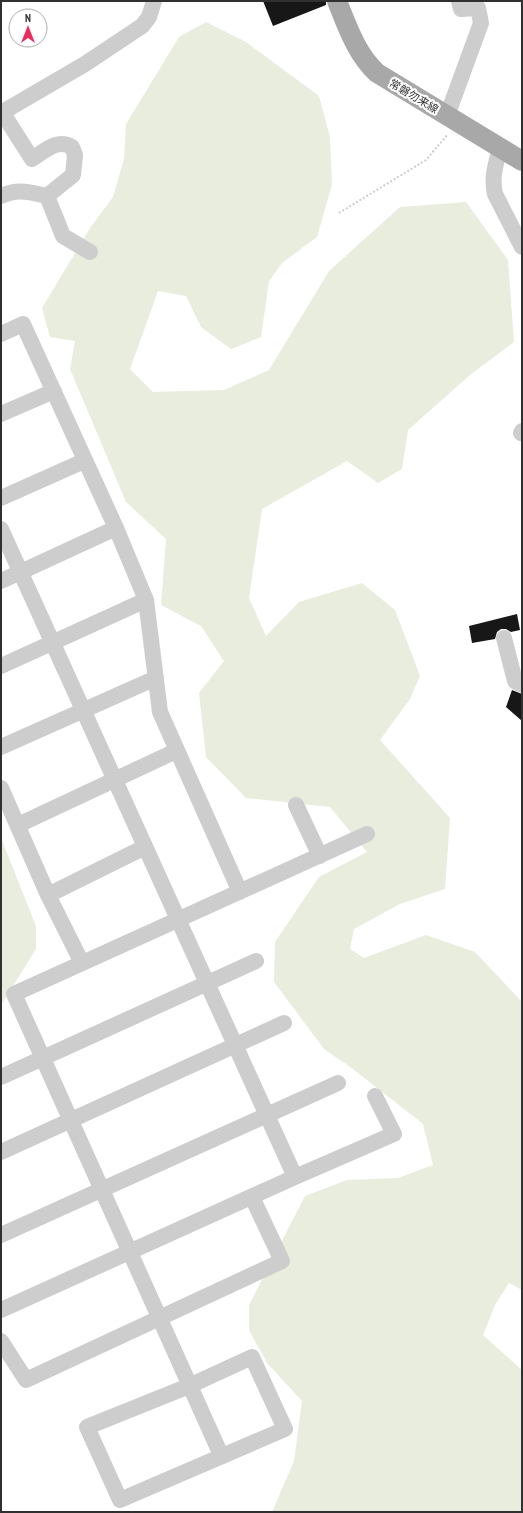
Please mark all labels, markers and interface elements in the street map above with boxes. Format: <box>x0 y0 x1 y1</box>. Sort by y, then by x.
north arrow <box>8 8 48 48</box>
text: N <box>25 11 31 25</box>
street label: 常磐勿来線 <box>387 76 441 116</box>

